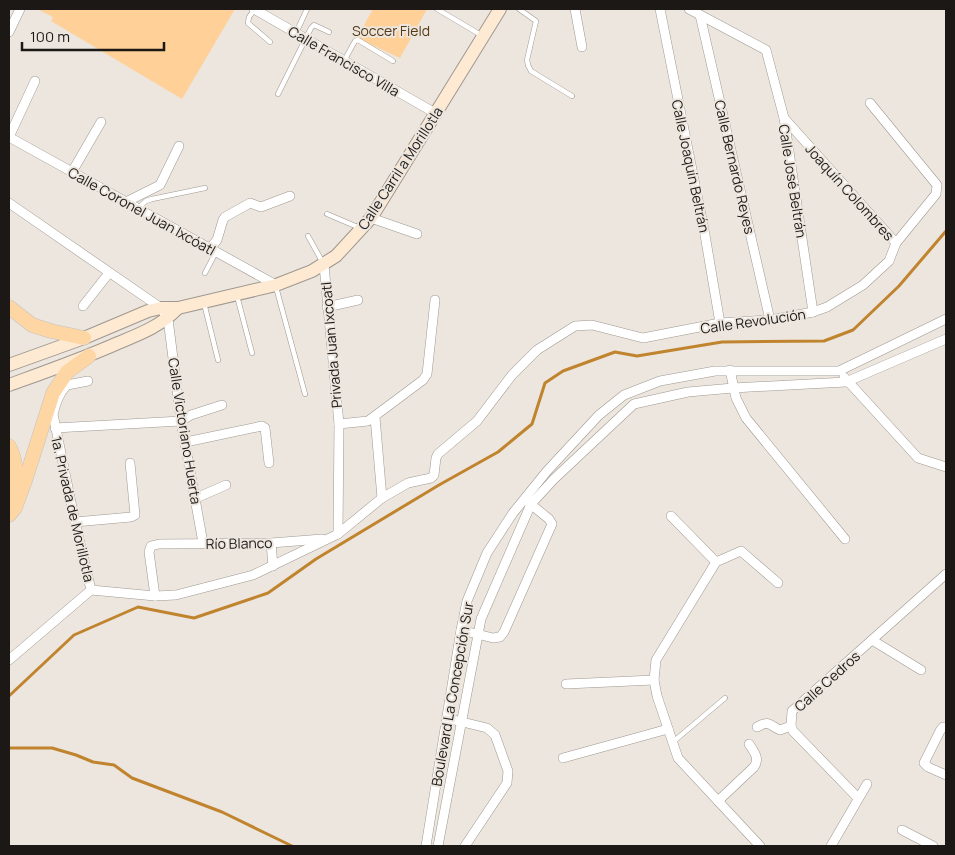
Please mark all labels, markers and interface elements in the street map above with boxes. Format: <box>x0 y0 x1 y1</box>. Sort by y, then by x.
scale bar <box>22 20 165 52</box>
street label: Calle Francisco Villa <box>285 21 403 101</box>
park label: Soccer Field <box>352 21 430 40</box>
text: 100 m <box>30 26 70 47</box>
street label: Calle Joaquín Beltrán <box>668 98 714 234</box>
street label: Calle Bernardo Reyes <box>710 98 760 236</box>
street label: Calle Carril a Morillotla <box>353 103 447 233</box>
street label: Calle José Beltrán <box>775 123 811 239</box>
street label: Joaquín Colombres <box>801 140 899 244</box>
street label: Calle Coronel Juan Ixcóatl <box>65 162 219 260</box>
street label: Privada Juan Ixcoatl <box>316 281 346 409</box>
street label: Calle Revolución <box>699 304 807 338</box>
street label: Calle Victoriano Huerta <box>164 356 206 506</box>
street label: 1a. Privada de Morillotla <box>47 434 99 584</box>
street label: Río Blanco <box>205 533 273 553</box>
street label: Boulevard La Concepción Sur <box>426 600 478 788</box>
street label: Calle Cedros <box>790 646 864 716</box>

